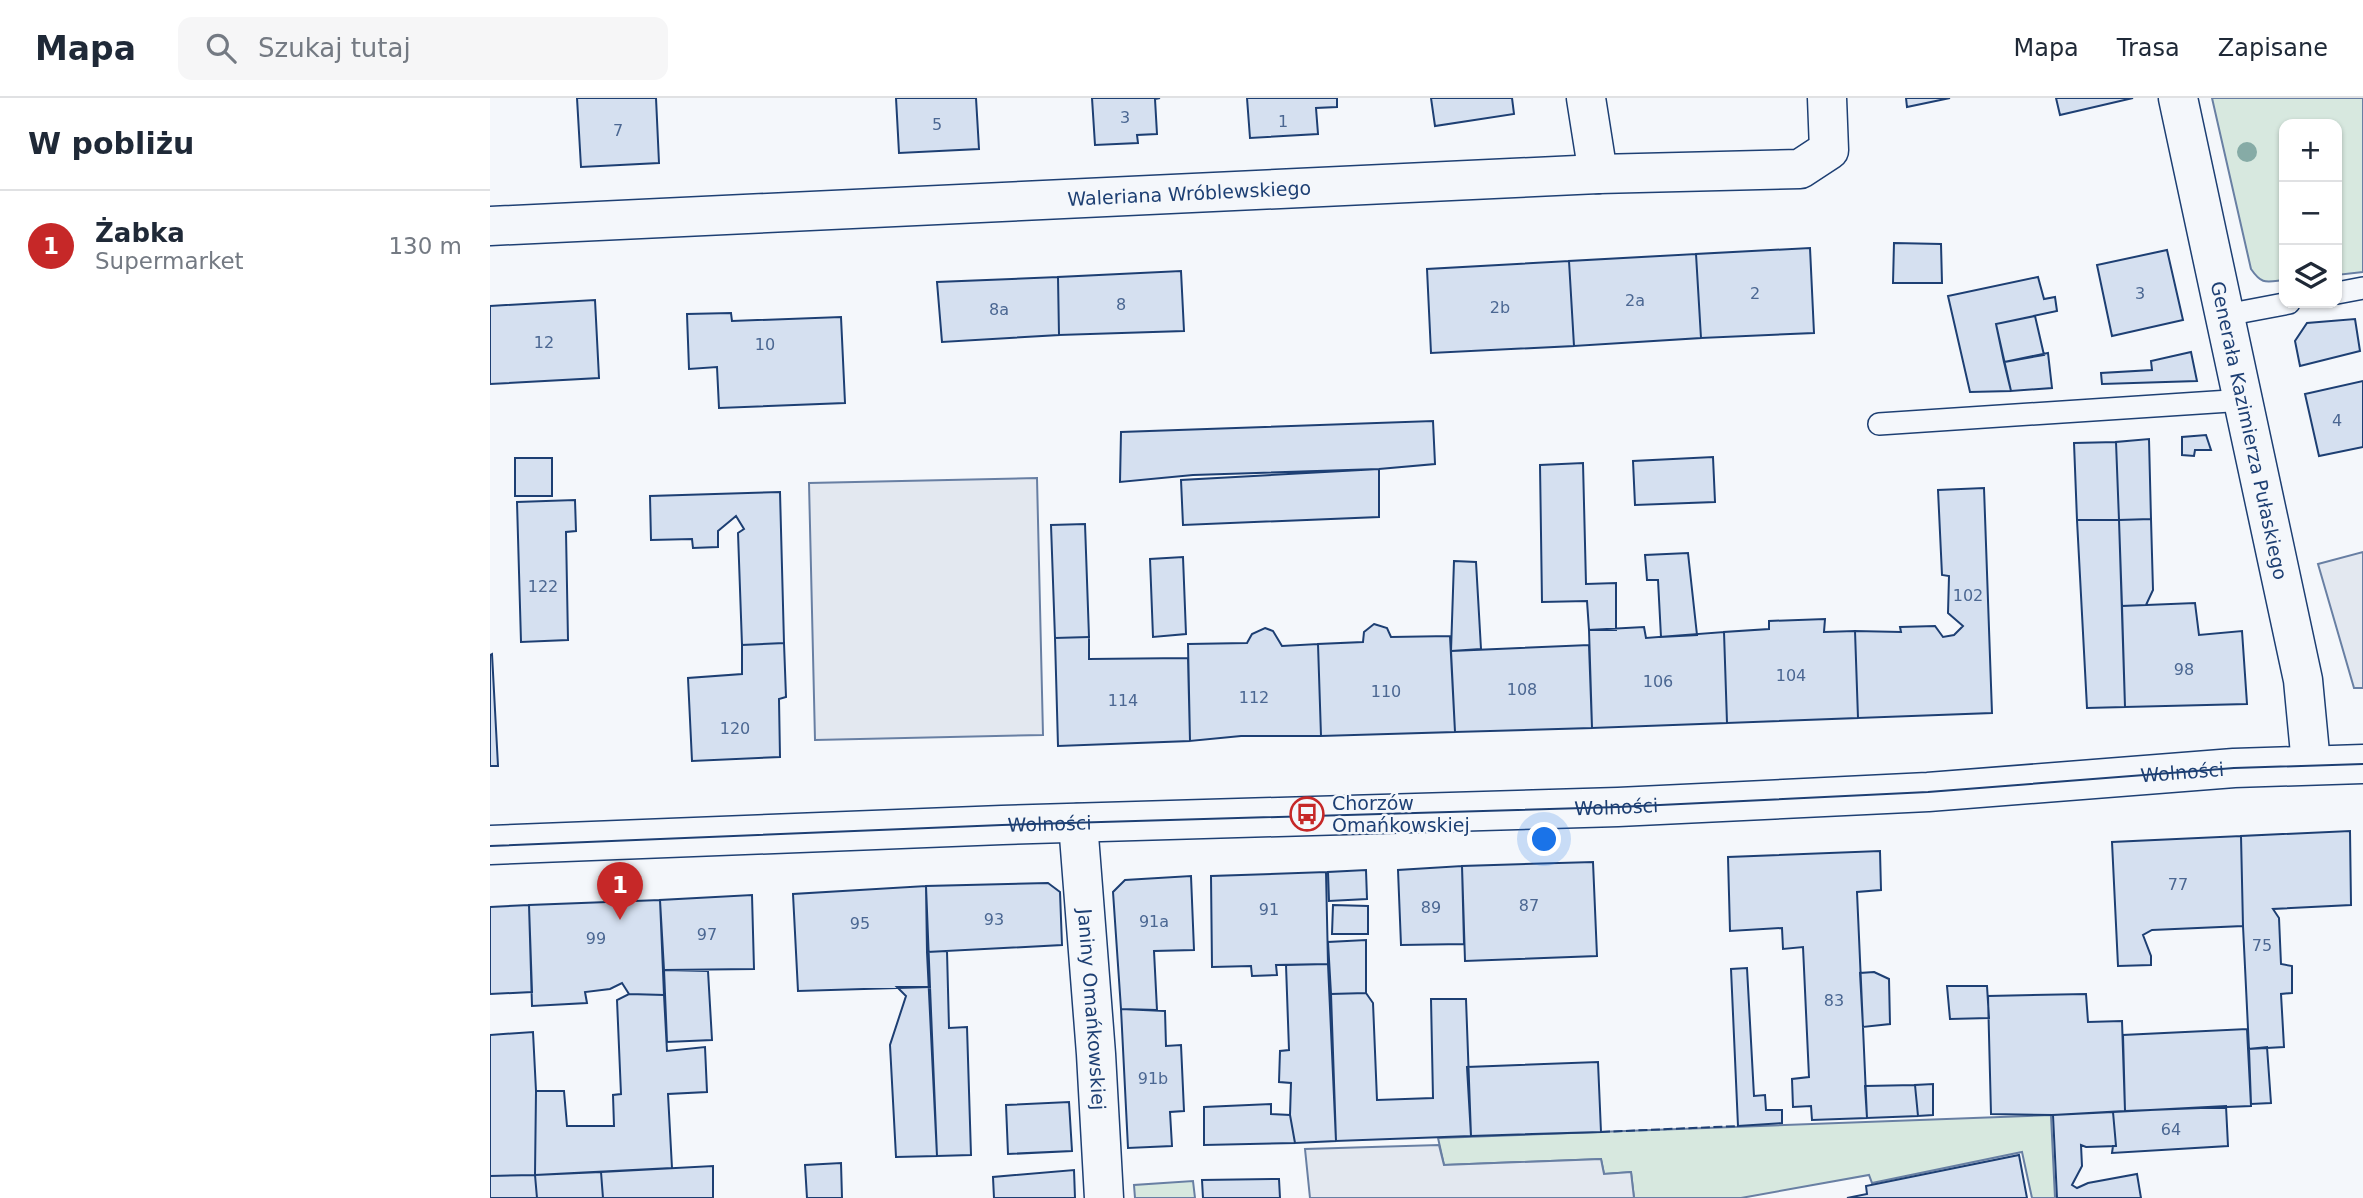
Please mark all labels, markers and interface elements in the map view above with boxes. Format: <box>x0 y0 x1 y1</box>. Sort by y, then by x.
search box <box>178 17 668 80</box>
text: Mapa <box>35 29 136 68</box>
icon: search <box>202 29 240 67</box>
text: Szukaj tutaj <box>258 33 411 63</box>
text: Mapa <box>2013 34 2079 62</box>
text: Trasa <box>2117 34 2180 62</box>
text: Zapisane <box>2218 34 2328 62</box>
house number: 3 <box>1120 108 1130 127</box>
house number: 1 <box>1278 112 1288 131</box>
house number: 5 <box>932 115 942 134</box>
map controls <box>2279 119 2342 308</box>
button: + <box>2279 119 2342 182</box>
house number: 7 <box>613 121 623 140</box>
text: W pobliżu <box>28 126 194 161</box>
street label: Waleriana Wróblewskiego <box>1067 176 1312 210</box>
button: − <box>2279 182 2342 245</box>
text: Żabka <box>95 218 185 248</box>
text: 1 <box>43 233 59 259</box>
text: 130 m <box>388 233 462 259</box>
button: layers <box>2279 245 2342 308</box>
text: Supermarket <box>95 248 244 274</box>
street label: Generała Kazimierza Pułaskiego <box>2207 279 2292 582</box>
house number: 2 <box>1750 284 1760 303</box>
house number: 3 <box>2135 284 2145 303</box>
house number: 2a <box>1625 291 1645 310</box>
house number: 8 <box>1116 295 1126 314</box>
house number: 2b <box>1490 298 1510 317</box>
house number: 8a <box>989 300 1009 319</box>
house number: 12 <box>534 333 554 352</box>
house number: 10 <box>755 335 775 354</box>
house number: 4 <box>2332 411 2342 430</box>
house number: 122 <box>528 577 558 596</box>
house number: 102 <box>1953 586 1983 605</box>
house number: 98 <box>2174 660 2194 679</box>
house number: 104 <box>1776 666 1806 685</box>
house number: 106 <box>1643 672 1673 691</box>
house number: 108 <box>1507 680 1537 699</box>
house number: 110 <box>1371 682 1401 701</box>
house number: 112 <box>1239 688 1269 707</box>
house number: 114 <box>1108 691 1138 710</box>
house number: 120 <box>720 719 750 738</box>
street label: Wolności <box>2140 758 2225 786</box>
place label: Chorzów Omańkowskiej <box>1332 792 1470 836</box>
street label: Wolności <box>1574 794 1659 819</box>
bus stop icon: Chorzów Omańkowskiej <box>1288 795 1326 833</box>
street label: Wolności <box>1007 811 1092 836</box>
your location <box>1527 822 1561 856</box>
pin: 1 <box>597 862 643 920</box>
house number: 77 <box>2168 875 2188 894</box>
house number: 87 <box>1519 896 1539 915</box>
house number: 89 <box>1421 898 1441 917</box>
house number: 91 <box>1259 900 1279 919</box>
street label: Janiny Omańkowskiej <box>1074 907 1110 1111</box>
house number: 93 <box>984 910 1004 929</box>
house number: 91a <box>1139 912 1169 931</box>
house number: 95 <box>850 914 870 933</box>
house number: 97 <box>697 925 717 944</box>
house number: 99 <box>586 929 606 948</box>
house number: 75 <box>2252 936 2272 955</box>
house number: 83 <box>1824 991 1844 1010</box>
house number: 91b <box>1138 1069 1168 1088</box>
house number: 64 <box>2161 1120 2181 1139</box>

